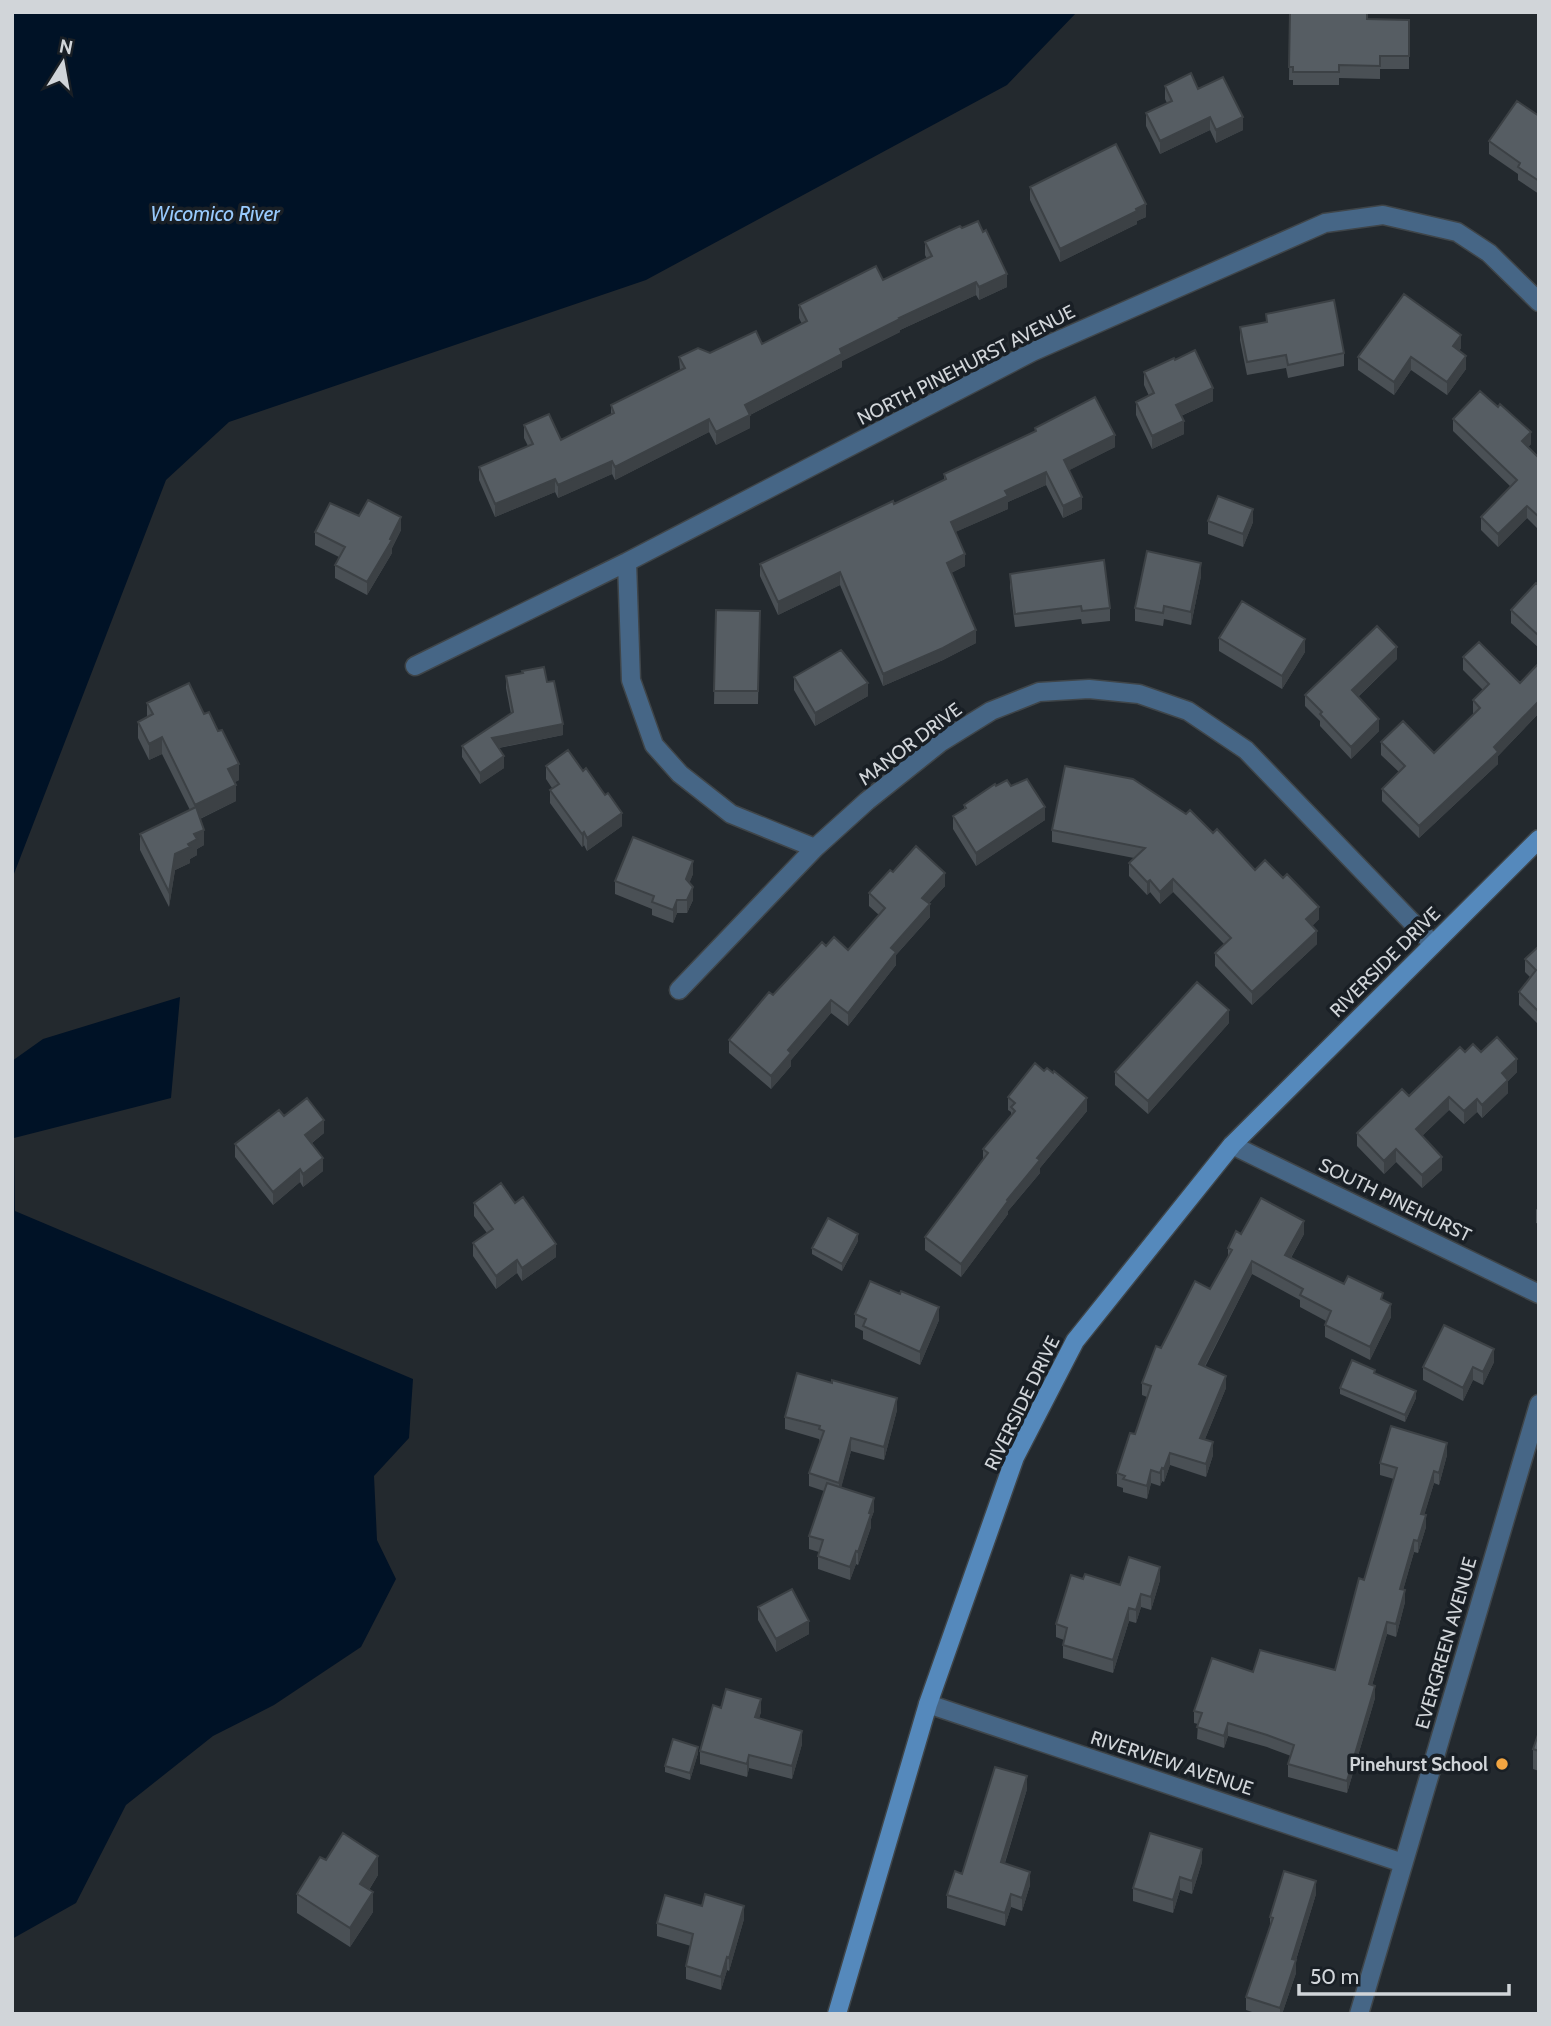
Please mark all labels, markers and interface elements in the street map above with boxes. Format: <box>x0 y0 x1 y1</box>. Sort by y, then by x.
north arrow <box>28 28 98 98</box>
text: N <box>57 34 75 59</box>
water label: Wicomico River <box>150 201 281 226</box>
street label: NORTH PINEHURST AVENUE <box>853 300 1079 430</box>
street label: MANOR DRIVE <box>854 698 966 790</box>
street label: RIVERSIDE DRIVE <box>1325 902 1445 1022</box>
street label: SOUTH PINEHURST <box>1315 1153 1475 1247</box>
street label: RIVERSIDE DRIVE <box>980 1332 1064 1474</box>
street label: EVERGREEN AVENUE <box>1410 1554 1482 1732</box>
street label: RIVERVIEW AVENUE <box>1088 1726 1256 1800</box>
place label: Pinehurst School <box>1349 1753 1488 1776</box>
marker: Pinehurst School <box>1494 1756 1510 1772</box>
scale bar <box>1299 1952 1509 1996</box>
text: 50 m <box>1310 1964 1359 1989</box>

